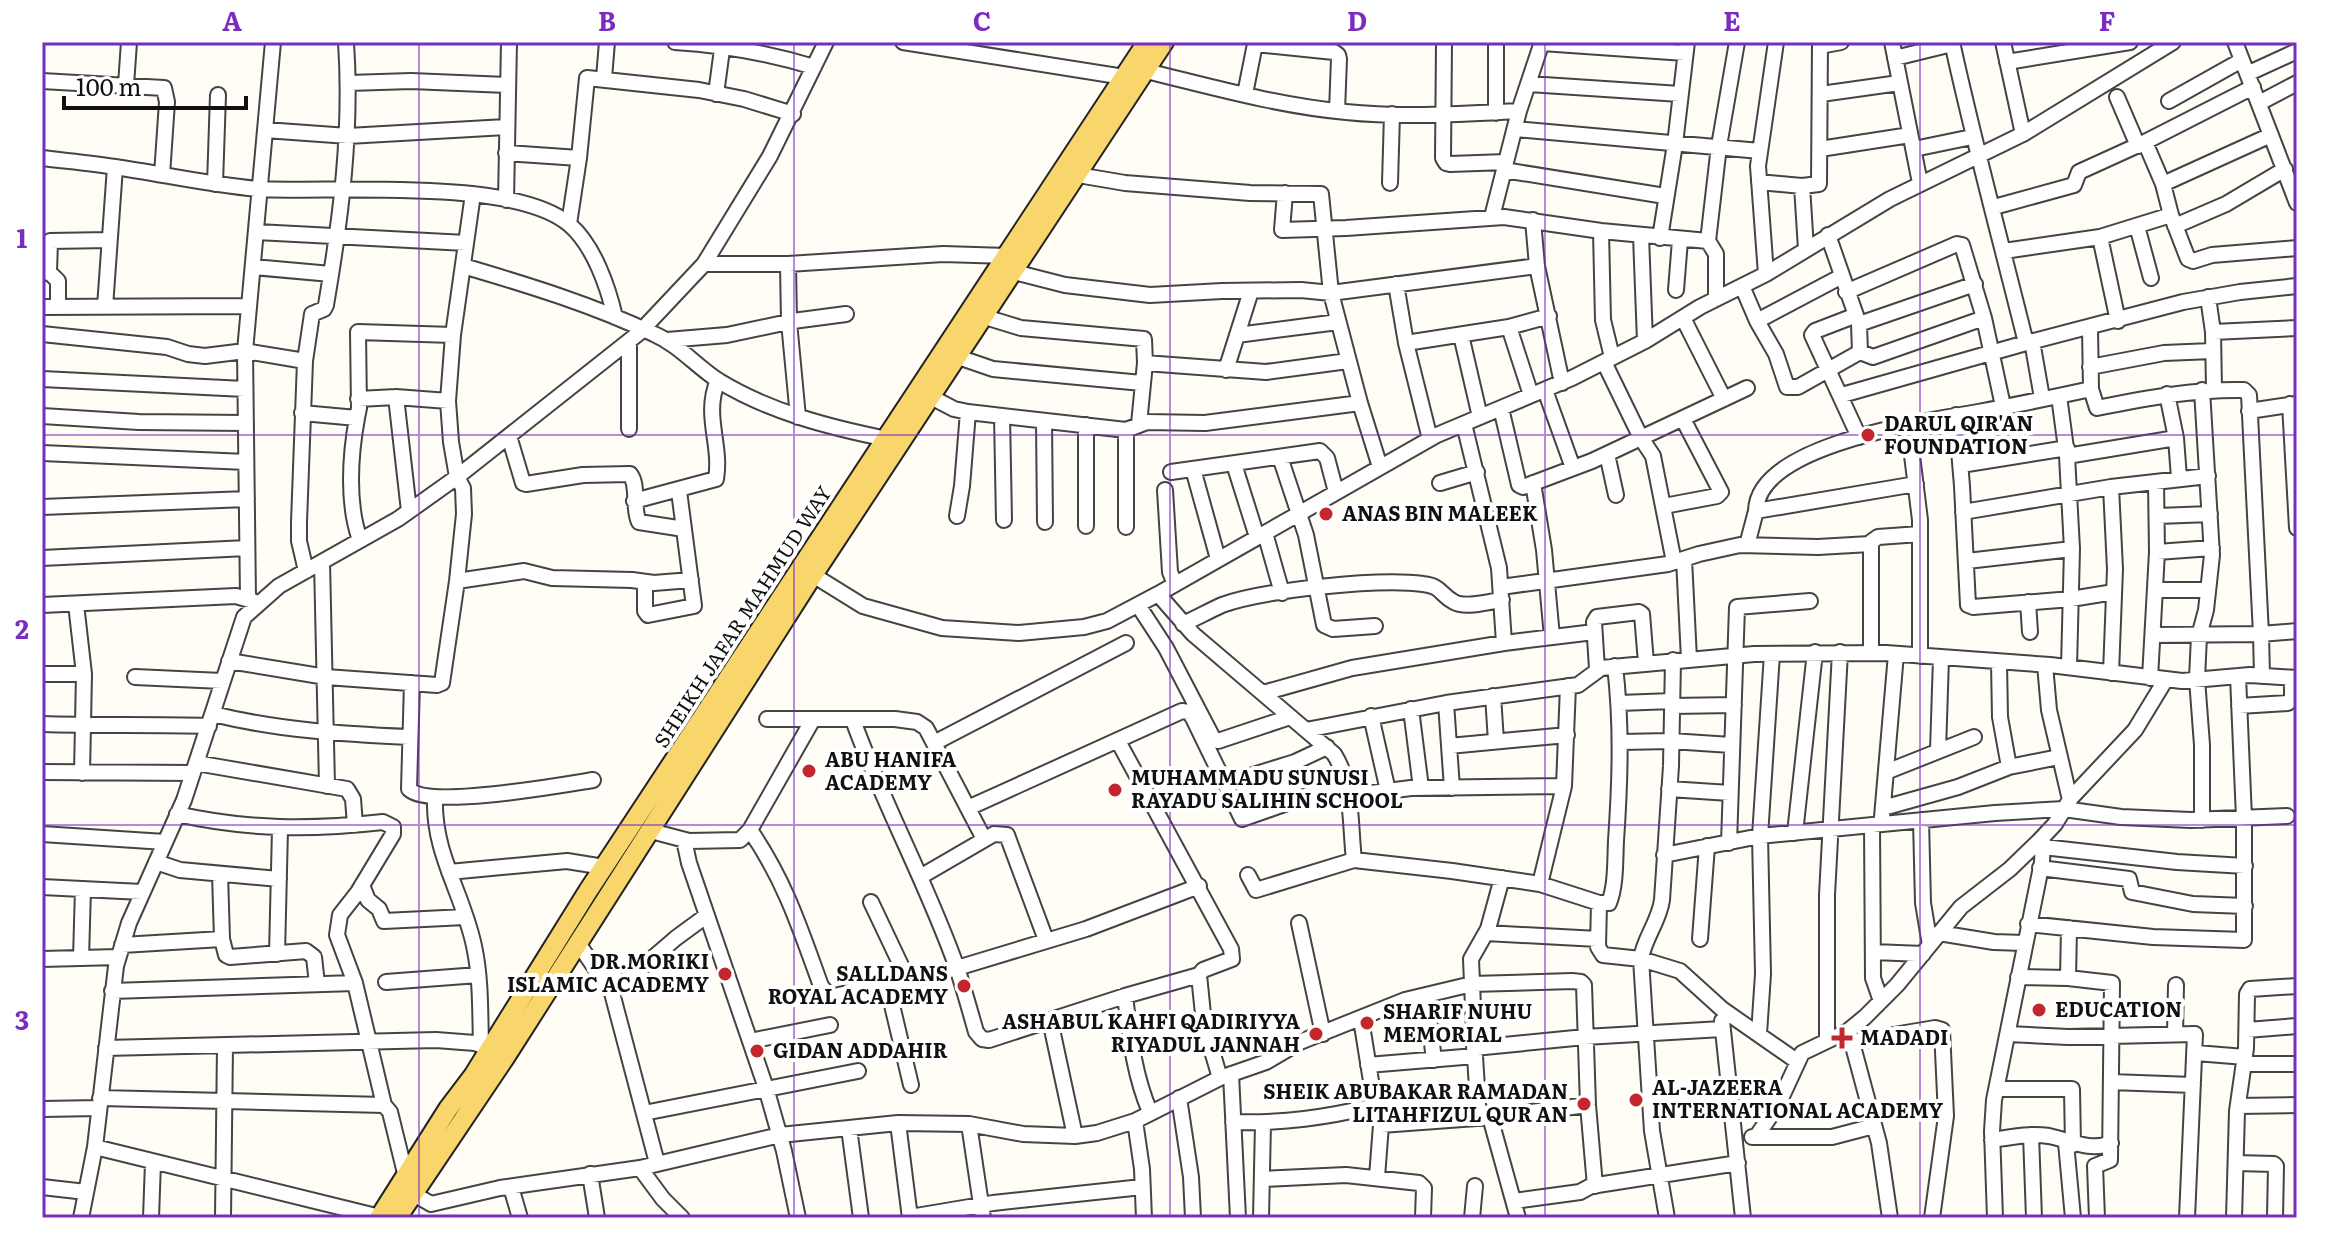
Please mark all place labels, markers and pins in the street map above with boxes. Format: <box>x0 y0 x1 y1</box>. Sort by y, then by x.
place label: DARUL QIR'AN FOUNDATION <box>1884 407 2033 460</box>
marker: DARUL QIR'AN FOUNDATION <box>1859 426 1877 444</box>
place label: ANAS BIN MALEEK <box>1342 497 1538 527</box>
marker: ANAS BIN MALEEK <box>1317 505 1335 523</box>
place label: ABU HANIFA ACADEMY <box>825 743 957 796</box>
place label: MUHAMMADU SUNUSI RAYADU SALIHIN SCHOOL <box>1131 761 1403 814</box>
marker: ABU HANIFA ACADEMY <box>800 762 818 780</box>
marker: MUHAMMADU SUNUSI RAYADU SALIHIN SCHOOL <box>1106 781 1124 799</box>
place label: DR.MORIKI ISLAMIC ACADEMY <box>507 945 709 998</box>
place label: SALLDANS ROYAL ACADEMY <box>768 957 948 1010</box>
marker: DR.MORIKI ISLAMIC ACADEMY <box>716 965 734 983</box>
marker: SALLDANS ROYAL ACADEMY <box>955 977 973 995</box>
place label: EDUCATION <box>2055 993 2182 1023</box>
place label: SHARIF NUHU MEMORIAL <box>1383 995 1533 1048</box>
marker: EDUCATION <box>2030 1001 2048 1019</box>
place label: ASHABUL KAHFI QADIRIYYA RIYADUL JANNAH <box>1002 1005 1300 1058</box>
marker: SHARIF NUHU MEMORIAL <box>1358 1014 1376 1032</box>
place label: MADADI <box>1860 1021 1948 1051</box>
marker: ASHABUL KAHFI QADIRIYYA RIYADUL JANNAH <box>1307 1025 1325 1043</box>
marker: MADADI <box>1831 1027 1853 1049</box>
place label: GIDAN ADDAHIR <box>773 1034 948 1064</box>
marker: GIDAN ADDAHIR <box>748 1042 766 1060</box>
place label: AL-JAZEERA INTERNATIONAL ACADEMY <box>1652 1071 1943 1124</box>
place label: SHEIK ABUBAKAR RAMADAN LITAHFIZUL QUR AN <box>1263 1075 1568 1128</box>
marker: AL-JAZEERA INTERNATIONAL ACADEMY <box>1627 1091 1645 1109</box>
marker: SHEIK ABUBAKAR RAMADAN LITAHFIZUL QUR AN <box>1575 1095 1593 1113</box>

